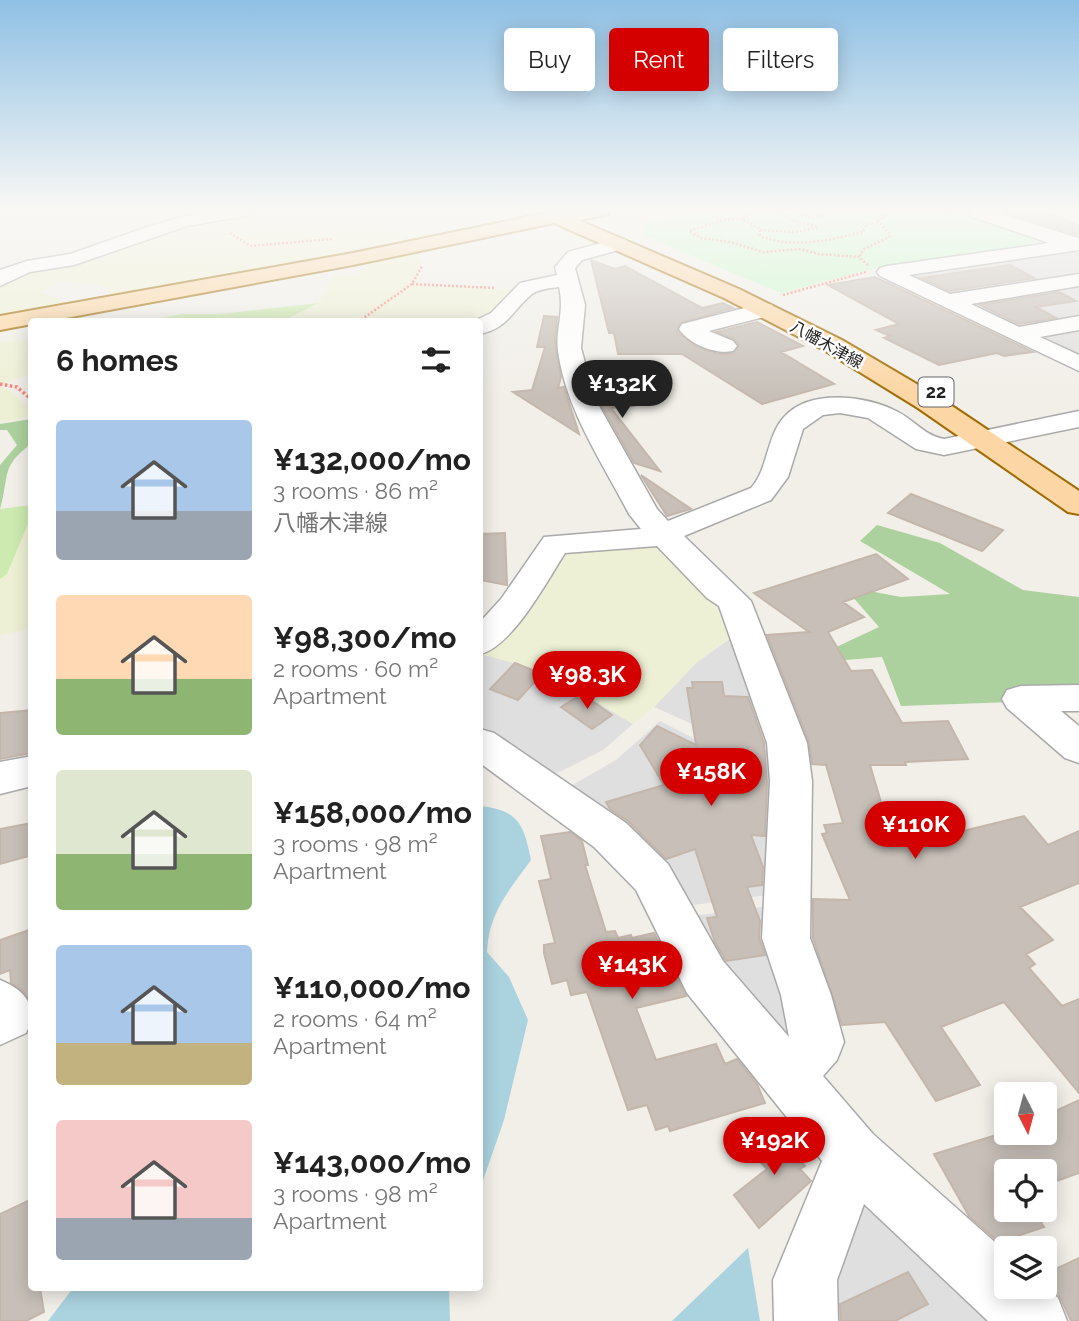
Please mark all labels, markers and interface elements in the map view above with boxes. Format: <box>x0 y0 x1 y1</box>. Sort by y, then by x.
chip: Buy <box>504 28 595 91</box>
chip: Rent <box>609 28 709 91</box>
chip: Filters <box>723 28 838 91</box>
street label: 八幡木津線 <box>787 317 866 372</box>
icon: filters <box>417 341 455 379</box>
text: 6 homes <box>56 343 178 378</box>
pin: ¥132K <box>573 360 671 420</box>
text: ¥132K <box>588 369 656 396</box>
road number: 22 <box>918 378 954 406</box>
text: ¥132,000/mo <box>273 442 471 477</box>
icon: home <box>112 448 196 532</box>
text: 3 rooms · 86 m² <box>273 477 438 504</box>
text: 八幡木津線 <box>273 509 388 536</box>
text: ¥98,300/mo <box>273 620 456 655</box>
icon: home <box>112 623 196 707</box>
pin: ¥98.3K <box>530 652 644 711</box>
text: 2 rooms · 60 m² <box>273 655 438 682</box>
text: ¥98.3K <box>548 660 626 687</box>
text: Apartment <box>273 682 387 709</box>
pin: ¥158K <box>662 748 760 808</box>
text: ¥158K <box>676 757 746 784</box>
text: ¥158,000/mo <box>273 795 472 830</box>
icon: home <box>112 798 196 882</box>
pin: ¥110K <box>866 802 964 861</box>
text: ¥110K <box>881 810 949 837</box>
text: 3 rooms · 98 m² <box>273 830 438 857</box>
text: Apartment <box>273 857 387 884</box>
pin: ¥143K <box>583 942 681 1001</box>
text: ¥143K <box>597 950 667 977</box>
text: ¥110,000/mo <box>273 970 470 1005</box>
icon: home <box>112 973 196 1057</box>
text: 2 rooms · 64 m² <box>273 1005 437 1032</box>
text: Apartment <box>273 1032 387 1059</box>
north arrow <box>994 1082 1057 1144</box>
map controls <box>994 1082 1057 1299</box>
pin: ¥192K <box>725 1118 823 1177</box>
text: ¥192K <box>739 1126 809 1153</box>
text: ¥143,000/mo <box>273 1145 471 1180</box>
icon: home <box>112 1148 196 1232</box>
button: locate <box>994 1159 1057 1222</box>
text: 3 rooms · 98 m² <box>273 1180 438 1207</box>
text: Apartment <box>273 1207 387 1234</box>
button: layers <box>994 1236 1057 1299</box>

